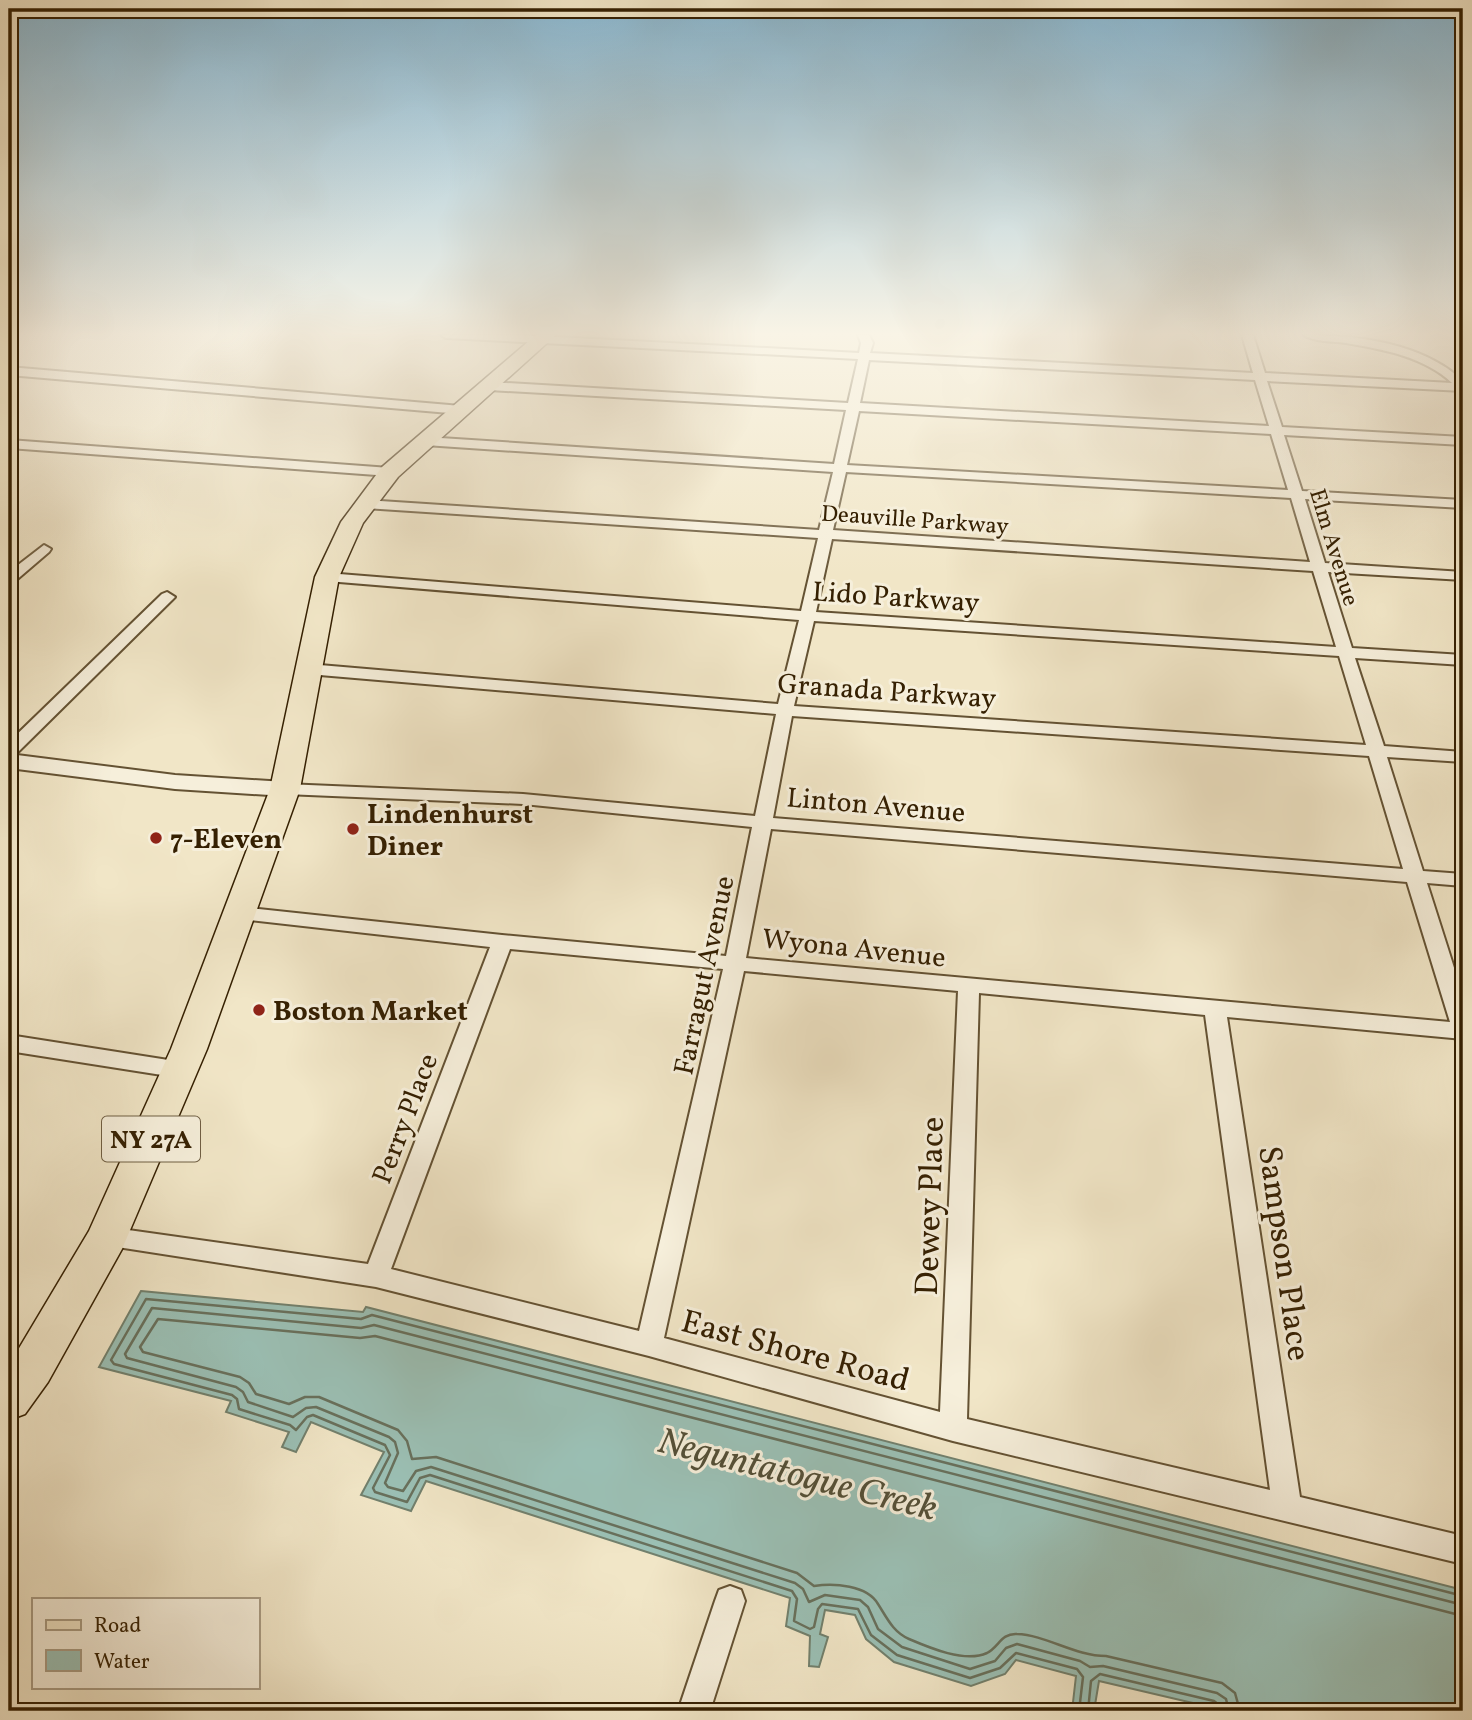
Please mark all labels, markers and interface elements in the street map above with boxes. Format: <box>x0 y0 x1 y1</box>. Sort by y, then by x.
street label: Elm Avenue <box>1300 485 1366 610</box>
street label: Deauville Parkway <box>820 498 1010 544</box>
street label: Lido Parkway <box>811 573 981 624</box>
street label: Granada Parkway <box>776 665 998 720</box>
street label: Linton Avenue <box>785 779 967 834</box>
place label: Lindenhurst Diner <box>367 796 533 867</box>
place label: 7-Eleven <box>170 821 282 860</box>
marker: Lindenhurst Diner <box>345 821 361 837</box>
marker: 7-Eleven <box>148 830 164 846</box>
street label: Farragut Avenue <box>665 872 746 1079</box>
street label: Wyona Avenue <box>760 920 948 979</box>
place label: Boston Market <box>273 993 468 1032</box>
marker: Boston Market <box>251 1002 267 1018</box>
street label: Perry Place <box>364 1048 449 1190</box>
road number: NY 27A <box>102 1116 200 1162</box>
street label: Dewey Place <box>906 1116 958 1297</box>
street label: Sampson Place <box>1244 1143 1320 1364</box>
street label: East Shore Road <box>676 1300 914 1405</box>
water label: Neguntatogue Creek <box>652 1417 942 1536</box>
legend <box>32 1598 259 1688</box>
text: Road <box>94 1612 141 1641</box>
text: Water <box>94 1648 150 1677</box>

